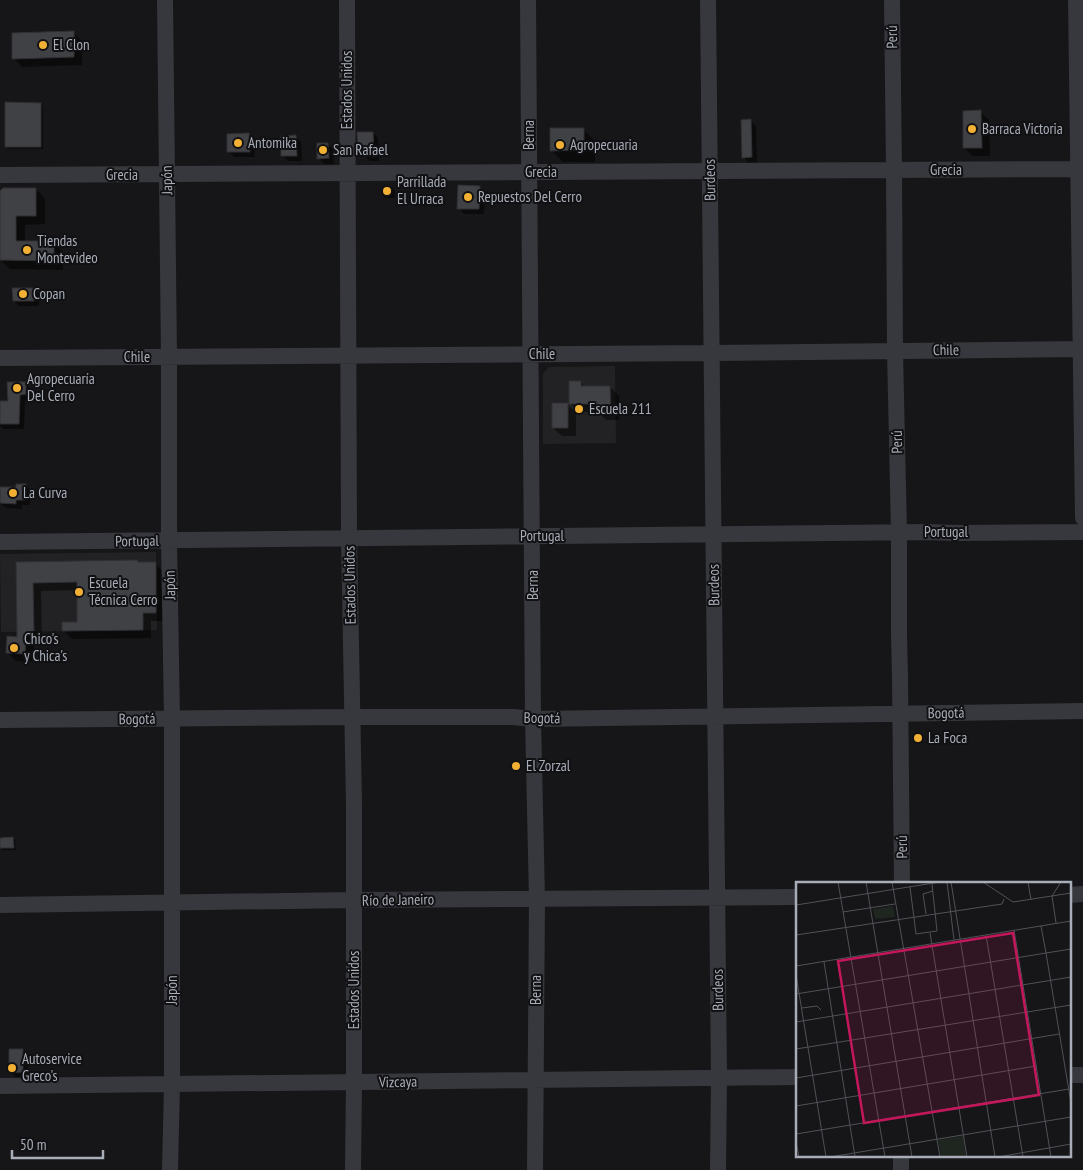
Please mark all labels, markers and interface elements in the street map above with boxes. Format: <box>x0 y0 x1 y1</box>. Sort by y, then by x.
street label: Perú <box>882 25 901 49</box>
place label: El Clon <box>53 35 90 54</box>
marker: El Clon <box>37 39 49 51</box>
street label: Estados Unidos <box>337 51 356 129</box>
place label: Barraca Victoria <box>982 119 1063 138</box>
street label: Berna <box>519 120 538 150</box>
marker: Barraca Victoria <box>966 123 978 135</box>
place label: Antomika <box>248 133 297 152</box>
place label: Agropecuaria <box>570 135 638 154</box>
marker: Antomika <box>232 137 244 149</box>
marker: Agropecuaria <box>554 139 566 151</box>
place label: San Rafael <box>333 140 388 159</box>
marker: San Rafael <box>317 144 329 156</box>
street label: Burdeos <box>700 159 719 201</box>
street label: Grecia <box>930 160 962 179</box>
street label: Grecia <box>525 162 557 181</box>
street label: Grecia <box>106 165 138 184</box>
street label: Japón <box>157 165 176 196</box>
place label: Parrillada El Urraca <box>397 172 446 208</box>
marker: Parrillada El Urraca <box>381 185 393 197</box>
place label: Repuestos Del Cerro <box>478 187 582 206</box>
marker: Repuestos Del Cerro <box>462 191 474 203</box>
place label: Tiendas Montevideo <box>37 231 98 267</box>
marker: Tiendas Montevideo <box>21 244 33 256</box>
place label: Copan <box>33 284 65 303</box>
marker: Copan <box>17 288 29 300</box>
street label: Chile <box>933 340 959 359</box>
street label: Chile <box>529 344 555 363</box>
street label: Chile <box>124 347 150 366</box>
place label: Agropecuaría Del Cerro <box>27 369 95 405</box>
marker: Agropecuaría Del Cerro <box>11 382 23 394</box>
place label: Escuela 211 <box>589 399 651 418</box>
marker: Escuela 211 <box>573 403 585 415</box>
street label: Perú <box>887 430 906 454</box>
place label: La Curva <box>23 483 67 502</box>
marker: La Curva <box>7 487 19 499</box>
street label: Portugal <box>924 522 968 541</box>
street label: Portugal <box>520 526 564 545</box>
street label: Portugal <box>115 531 160 550</box>
street label: Estados Unidos <box>339 546 360 624</box>
street label: Burdeos <box>704 564 723 606</box>
street label: Japón <box>160 570 179 601</box>
street label: Berna <box>523 570 542 600</box>
place label: Escuela Técnica Cerro <box>89 573 158 609</box>
marker: Escuela Técnica Cerro <box>73 586 85 598</box>
place label: Chico's y Chica's <box>24 629 67 665</box>
marker: Chico's y Chica's <box>8 642 20 654</box>
street label: Bogotá <box>928 703 964 722</box>
street label: Bogotá <box>524 708 560 727</box>
street label: Bogotá <box>119 709 155 728</box>
place label: La Foca <box>928 728 967 747</box>
marker: La Foca <box>912 732 924 744</box>
place label: El Zorzal <box>526 756 571 775</box>
marker: El Zorzal <box>510 760 522 772</box>
street label: Perú <box>892 835 911 859</box>
inset map <box>796 882 1070 1158</box>
street label: Río de Janeiro <box>362 889 434 910</box>
street label: Estados Unidos <box>344 951 363 1029</box>
street label: Burdeos <box>708 969 727 1011</box>
street label: Japón <box>162 975 181 1006</box>
street label: Berna <box>526 975 545 1005</box>
place label: Autoservice Greco's <box>22 1049 82 1085</box>
marker: Autoservice Greco's <box>6 1062 18 1074</box>
street label: Vizcaya <box>378 1072 417 1091</box>
scale bar <box>12 1128 104 1160</box>
text: 50 m <box>20 1135 46 1154</box>

